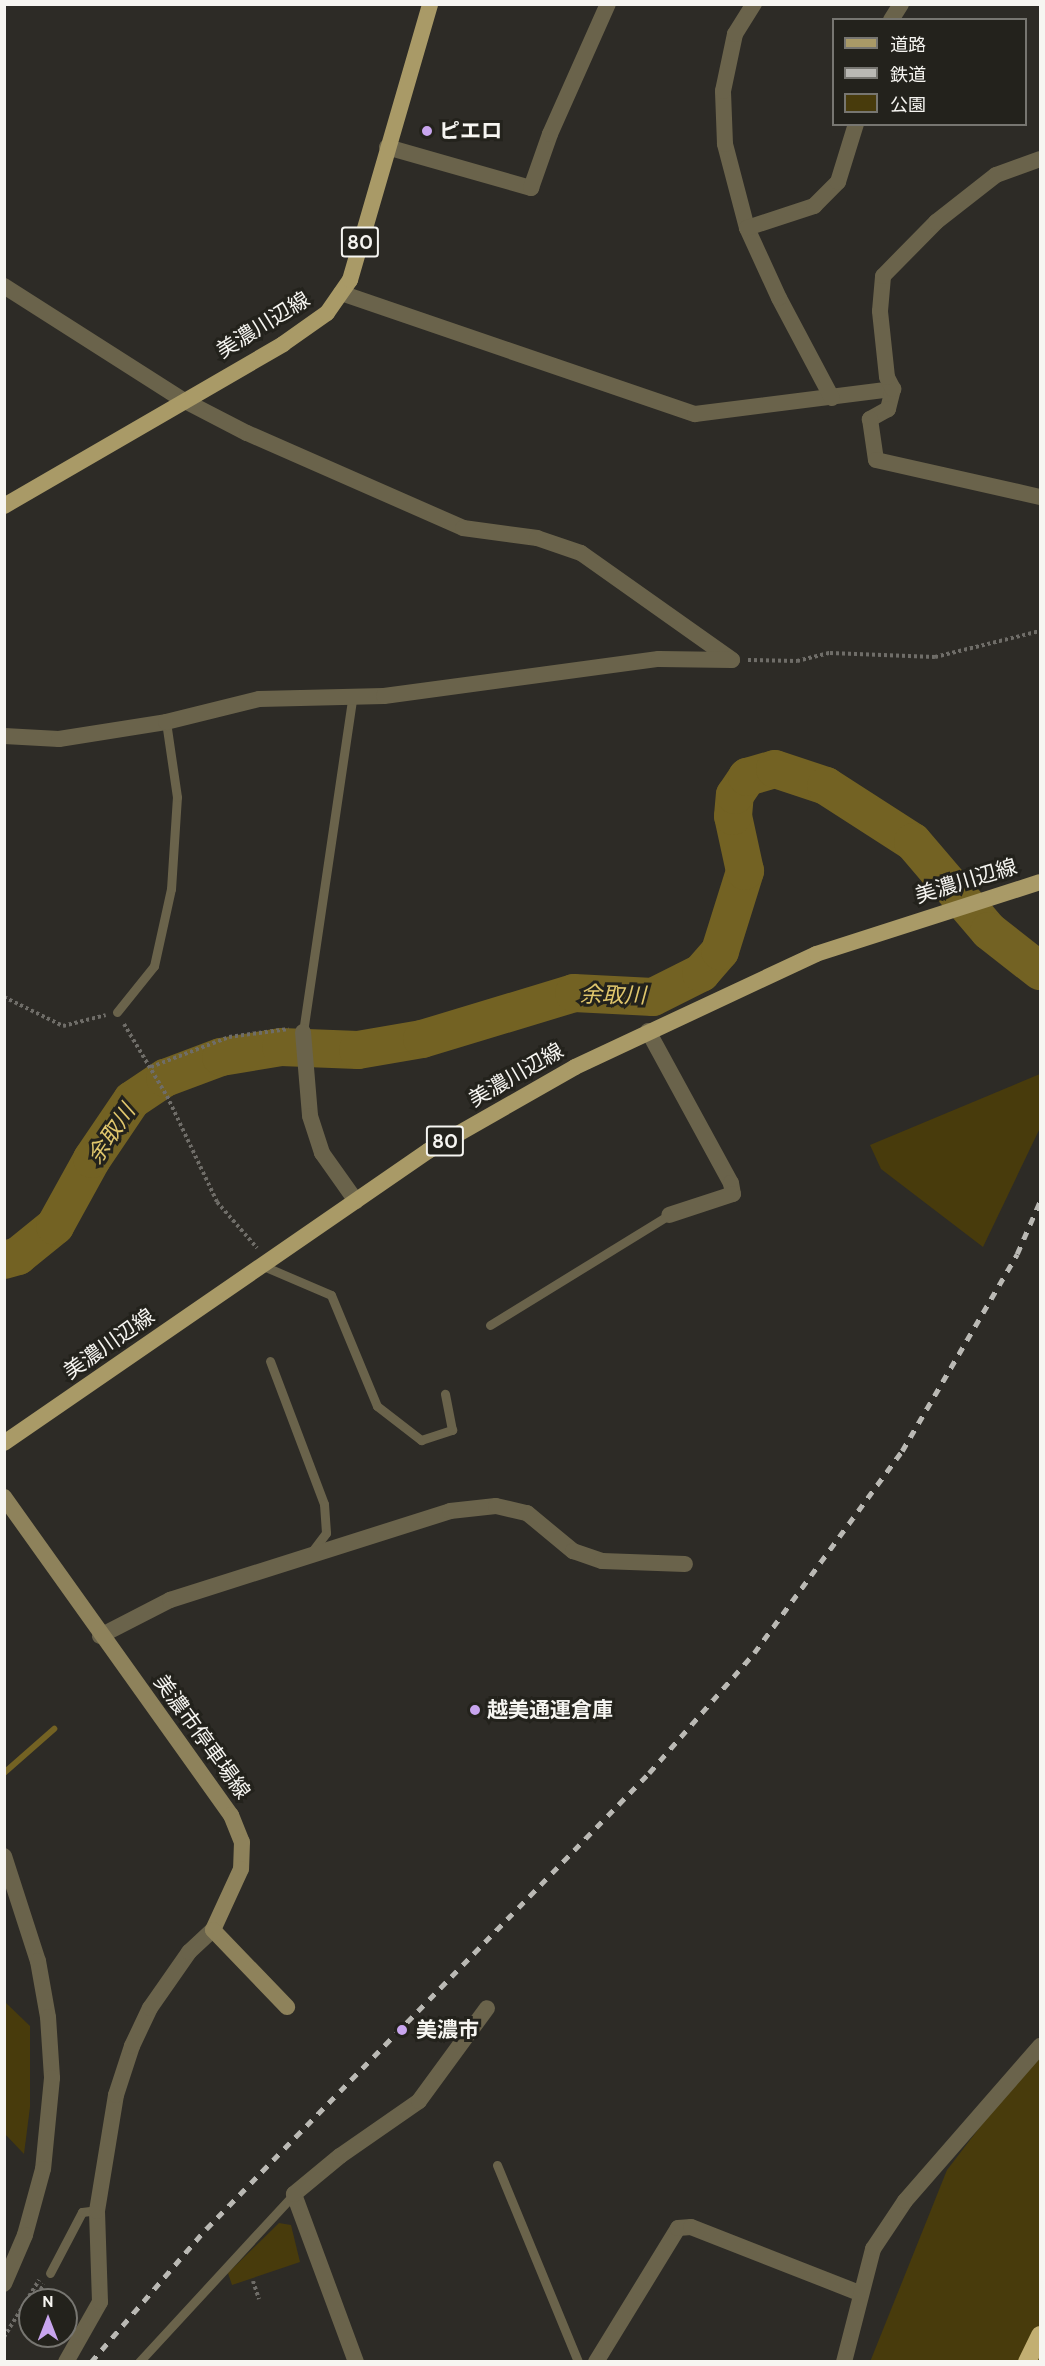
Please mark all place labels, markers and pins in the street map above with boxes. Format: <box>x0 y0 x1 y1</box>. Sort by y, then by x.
place label: ピエロ <box>439 118 502 144</box>
marker: ピエロ <box>420 124 434 138</box>
place label: 越美通運倉庫 <box>487 1697 613 1723</box>
marker: 越美通運倉庫 <box>468 1703 482 1717</box>
place label: 美濃市 <box>416 2017 479 2043</box>
marker: 美濃市 <box>393 2021 411 2039</box>

